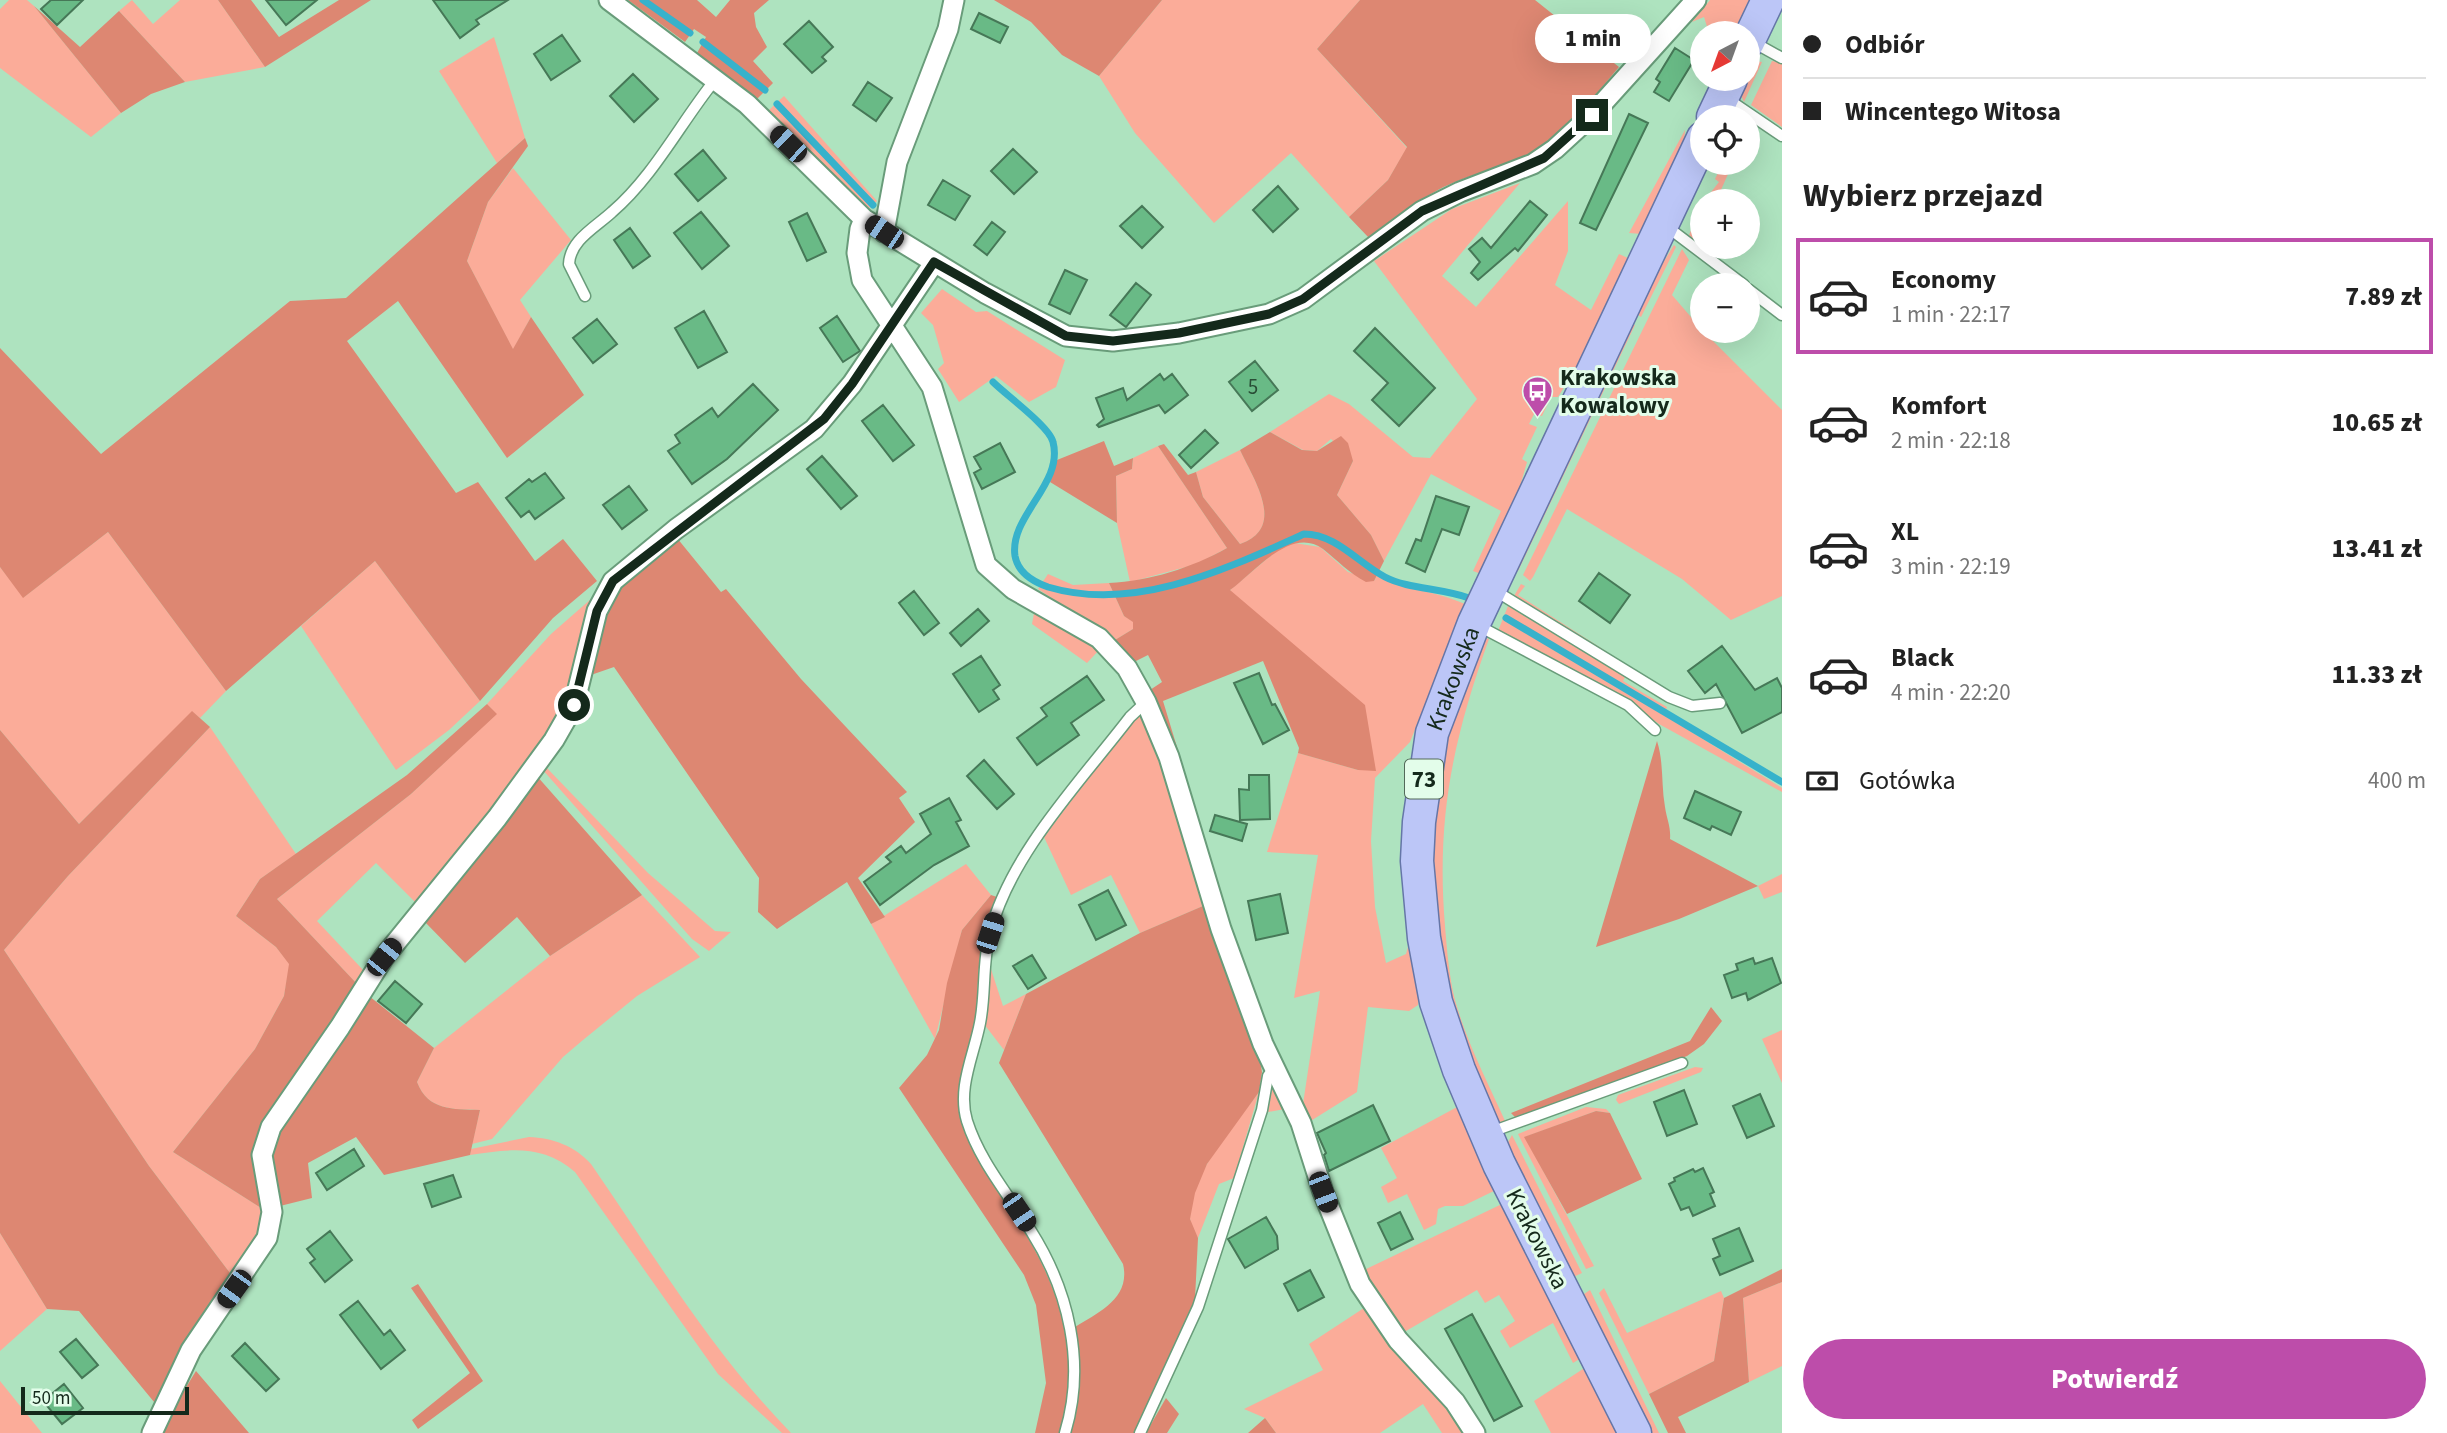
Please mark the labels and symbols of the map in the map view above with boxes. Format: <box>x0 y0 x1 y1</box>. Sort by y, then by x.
callout: 1 min <box>1534 13 1650 62</box>
north arrow <box>1690 21 1760 91</box>
route end <box>1576 99 1608 131</box>
car <box>766 122 811 166</box>
car <box>861 212 908 252</box>
place label: Krakowska Kowalowy <box>1560 360 1677 423</box>
house number: 5 <box>1248 372 1258 402</box>
bus stop icon: Krakowska Kowalowy <box>1520 374 1554 418</box>
street label: Krakowska <box>1417 621 1489 736</box>
route start <box>558 689 590 721</box>
road number: 73 <box>1405 760 1443 799</box>
car <box>974 910 1007 956</box>
car <box>363 934 406 980</box>
car <box>1306 1169 1341 1215</box>
street label: Krakowska <box>1497 1182 1577 1296</box>
car <box>999 1189 1040 1235</box>
car <box>214 1266 255 1312</box>
scale bar <box>21 1384 189 1416</box>

